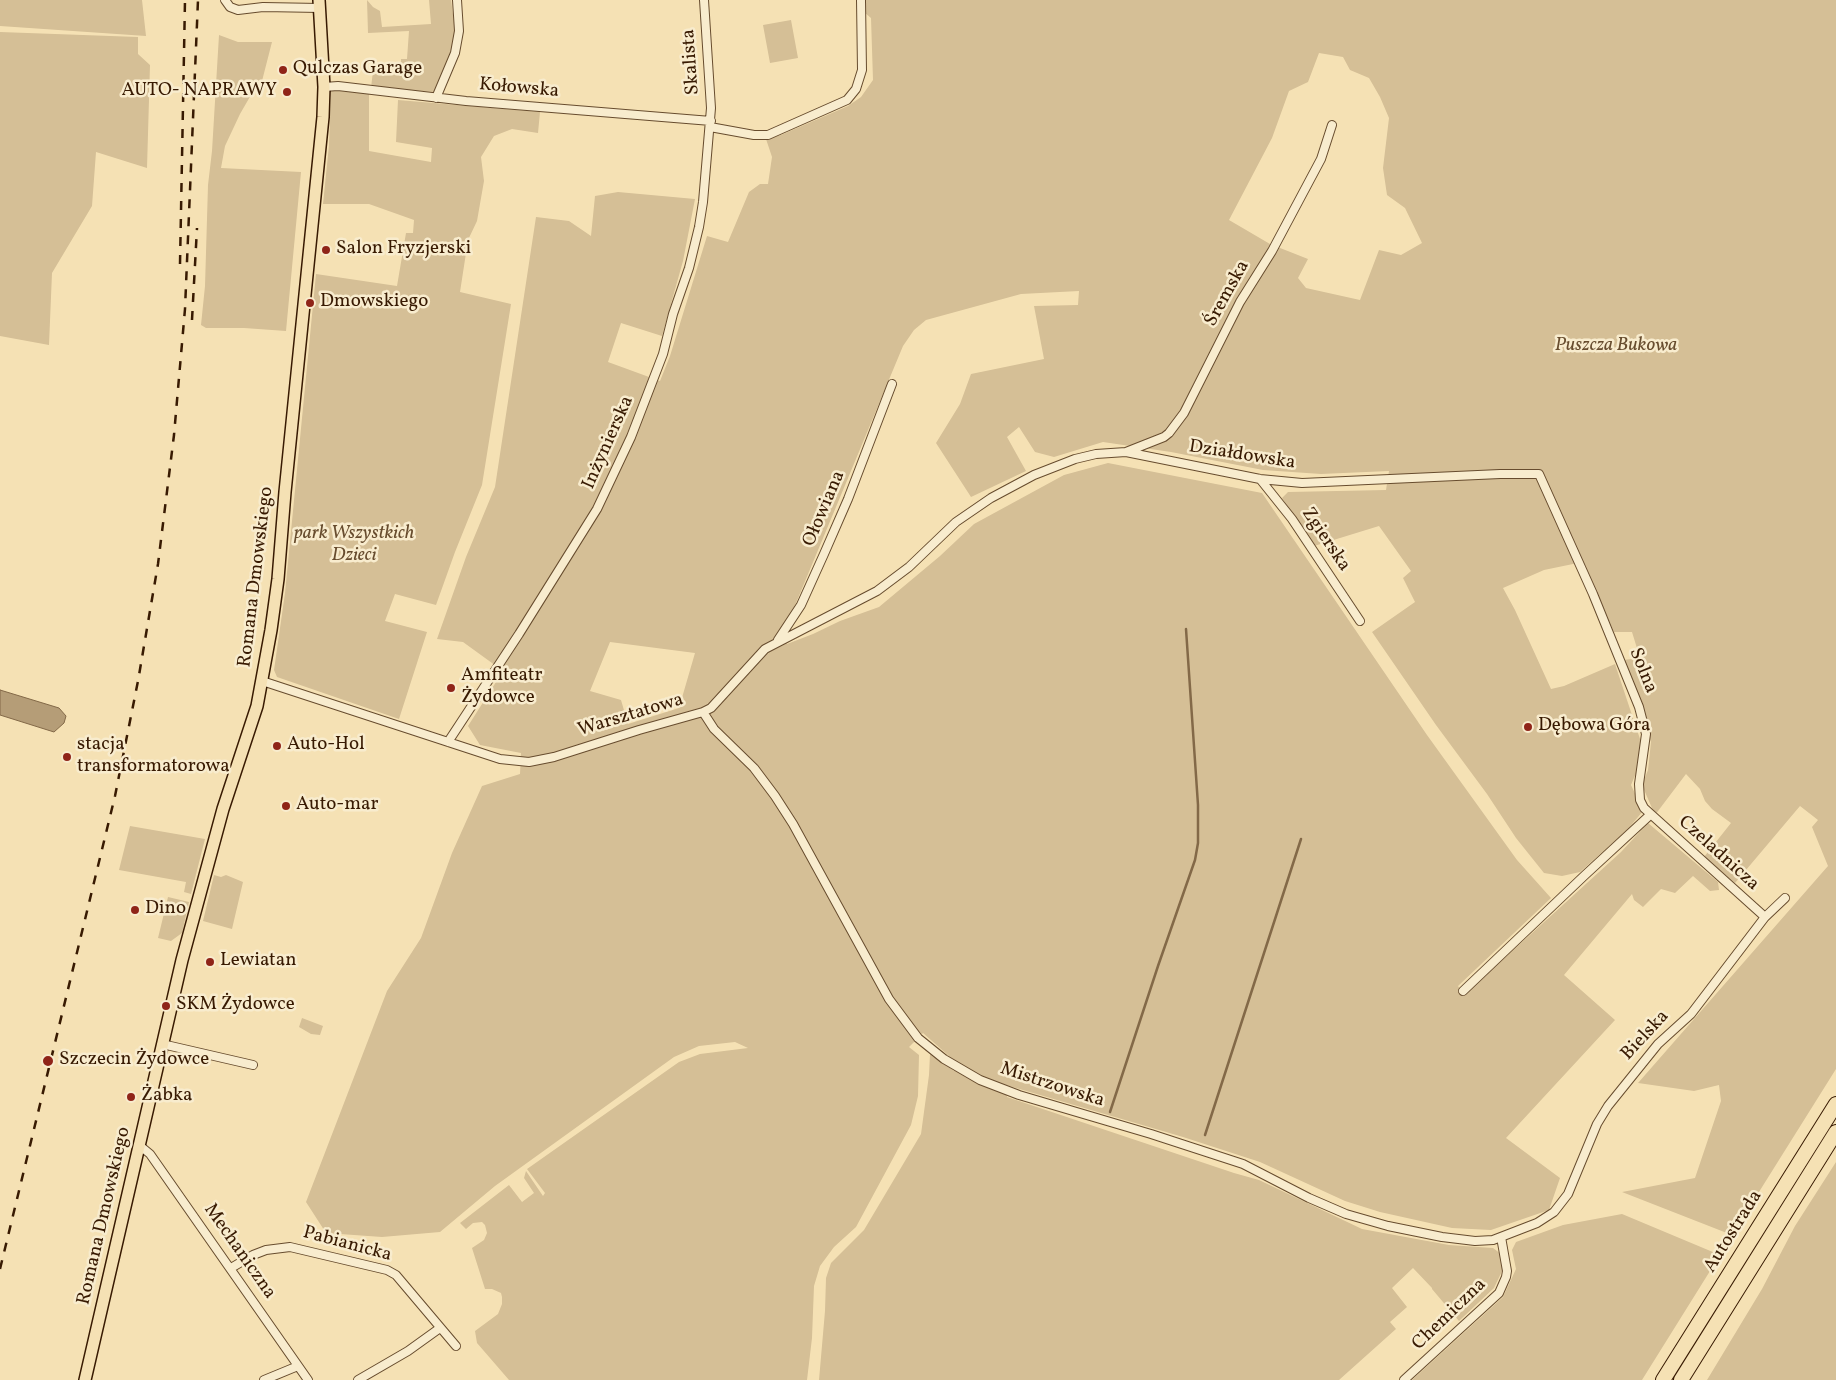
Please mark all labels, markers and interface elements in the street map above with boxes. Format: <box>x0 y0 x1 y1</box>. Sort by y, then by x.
street label: Skalista <box>678 28 706 96</box>
place label: Qulczas Garage <box>293 59 422 81</box>
marker: Qulczas Garage <box>277 64 289 76</box>
street label: Kołowska <box>478 74 560 104</box>
place label: AUTO- NAPRAWY <box>122 81 277 103</box>
marker: AUTO- NAPRAWY <box>281 86 293 98</box>
place label: Salon Fryzjerski <box>336 239 471 261</box>
marker: Salon Fryzjerski <box>320 244 332 256</box>
street label: Śremska <box>1201 257 1255 331</box>
place label: Dmowskiego <box>320 292 428 314</box>
marker: Dmowskiego <box>304 297 316 309</box>
park label: Puszcza Bukowa <box>1555 336 1677 358</box>
street label: Inżynierska <box>578 393 640 493</box>
street label: Działdowska <box>1187 436 1297 476</box>
street label: Ołowiana <box>799 468 851 550</box>
street label: Romana Dmowskiego <box>235 485 279 669</box>
street label: Zgierska <box>1295 504 1355 576</box>
park label: park Wszystkich Dzieci <box>294 524 414 568</box>
street label: Solna <box>1623 645 1661 697</box>
place label: Amfiteatr Żydowce <box>461 666 542 710</box>
marker: Amfiteatr Żydowce <box>445 682 457 694</box>
street label: Warsztatowa <box>575 689 687 743</box>
place label: Dębowa Góra <box>1538 716 1651 738</box>
marker: Dębowa Góra <box>1522 721 1534 733</box>
place label: stacja transformatorowa <box>77 735 230 779</box>
place label: Auto-Hol <box>287 735 365 757</box>
marker: Auto-Hol <box>271 740 283 752</box>
marker: stacja transformatorowa <box>61 751 73 763</box>
place label: Auto-mar <box>296 795 378 817</box>
marker: Auto-mar <box>280 800 292 812</box>
street label: Czeladnicza <box>1673 812 1763 896</box>
place label: Dino <box>145 899 186 921</box>
marker: Dino <box>129 904 141 916</box>
place label: Lewiatan <box>220 951 297 973</box>
marker: Lewiatan <box>204 956 216 968</box>
place label: SKM Żydowce <box>176 995 295 1017</box>
marker: SKM Żydowce <box>160 1000 172 1012</box>
street label: Bielska <box>1617 1006 1675 1066</box>
place label: Szczecin Żydowce <box>59 1050 209 1072</box>
marker: Szczecin Żydowce <box>41 1054 55 1068</box>
street label: Mistrzowska <box>997 1058 1107 1114</box>
place label: Żabka <box>141 1086 192 1108</box>
marker: Żabka <box>125 1091 137 1103</box>
street label: Romana Dmowskiego <box>73 1125 137 1307</box>
street label: Autostrada <box>1700 1187 1768 1277</box>
street label: Mechaniczna <box>198 1200 280 1304</box>
street label: Pabianicka <box>300 1222 394 1268</box>
street label: Chemiczna <box>1408 1274 1492 1356</box>

